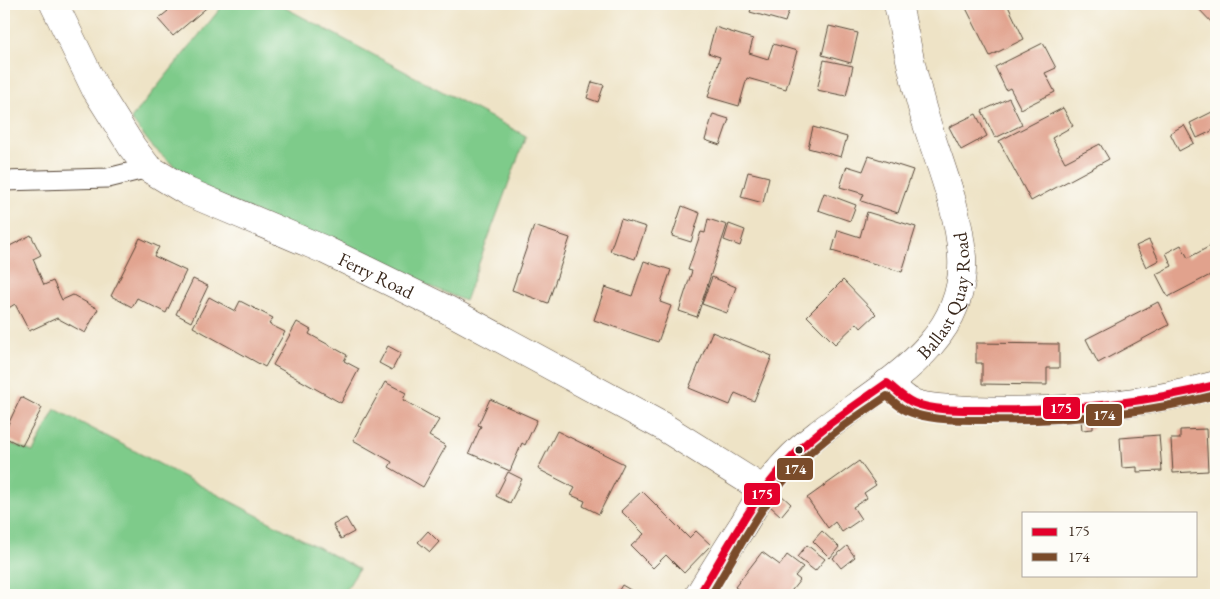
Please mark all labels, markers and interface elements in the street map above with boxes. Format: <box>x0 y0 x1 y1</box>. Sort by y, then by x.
street label: Ballast Quay Road <box>911 230 975 364</box>
street label: Ferry Road <box>334 246 419 304</box>
line badge: 175 <box>1042 396 1081 420</box>
text: 175 <box>1050 399 1072 417</box>
line badge: 174 <box>1085 403 1123 427</box>
text: 174 <box>1093 406 1116 424</box>
unlabelled marker <box>794 445 804 455</box>
line badge: 174 <box>776 457 814 481</box>
text: 174 <box>784 460 807 478</box>
line badge: 175 <box>743 482 781 506</box>
text: 175 <box>751 485 773 503</box>
legend <box>1022 512 1198 576</box>
text: 175 <box>1068 521 1090 540</box>
text: 174 <box>1068 547 1090 566</box>

